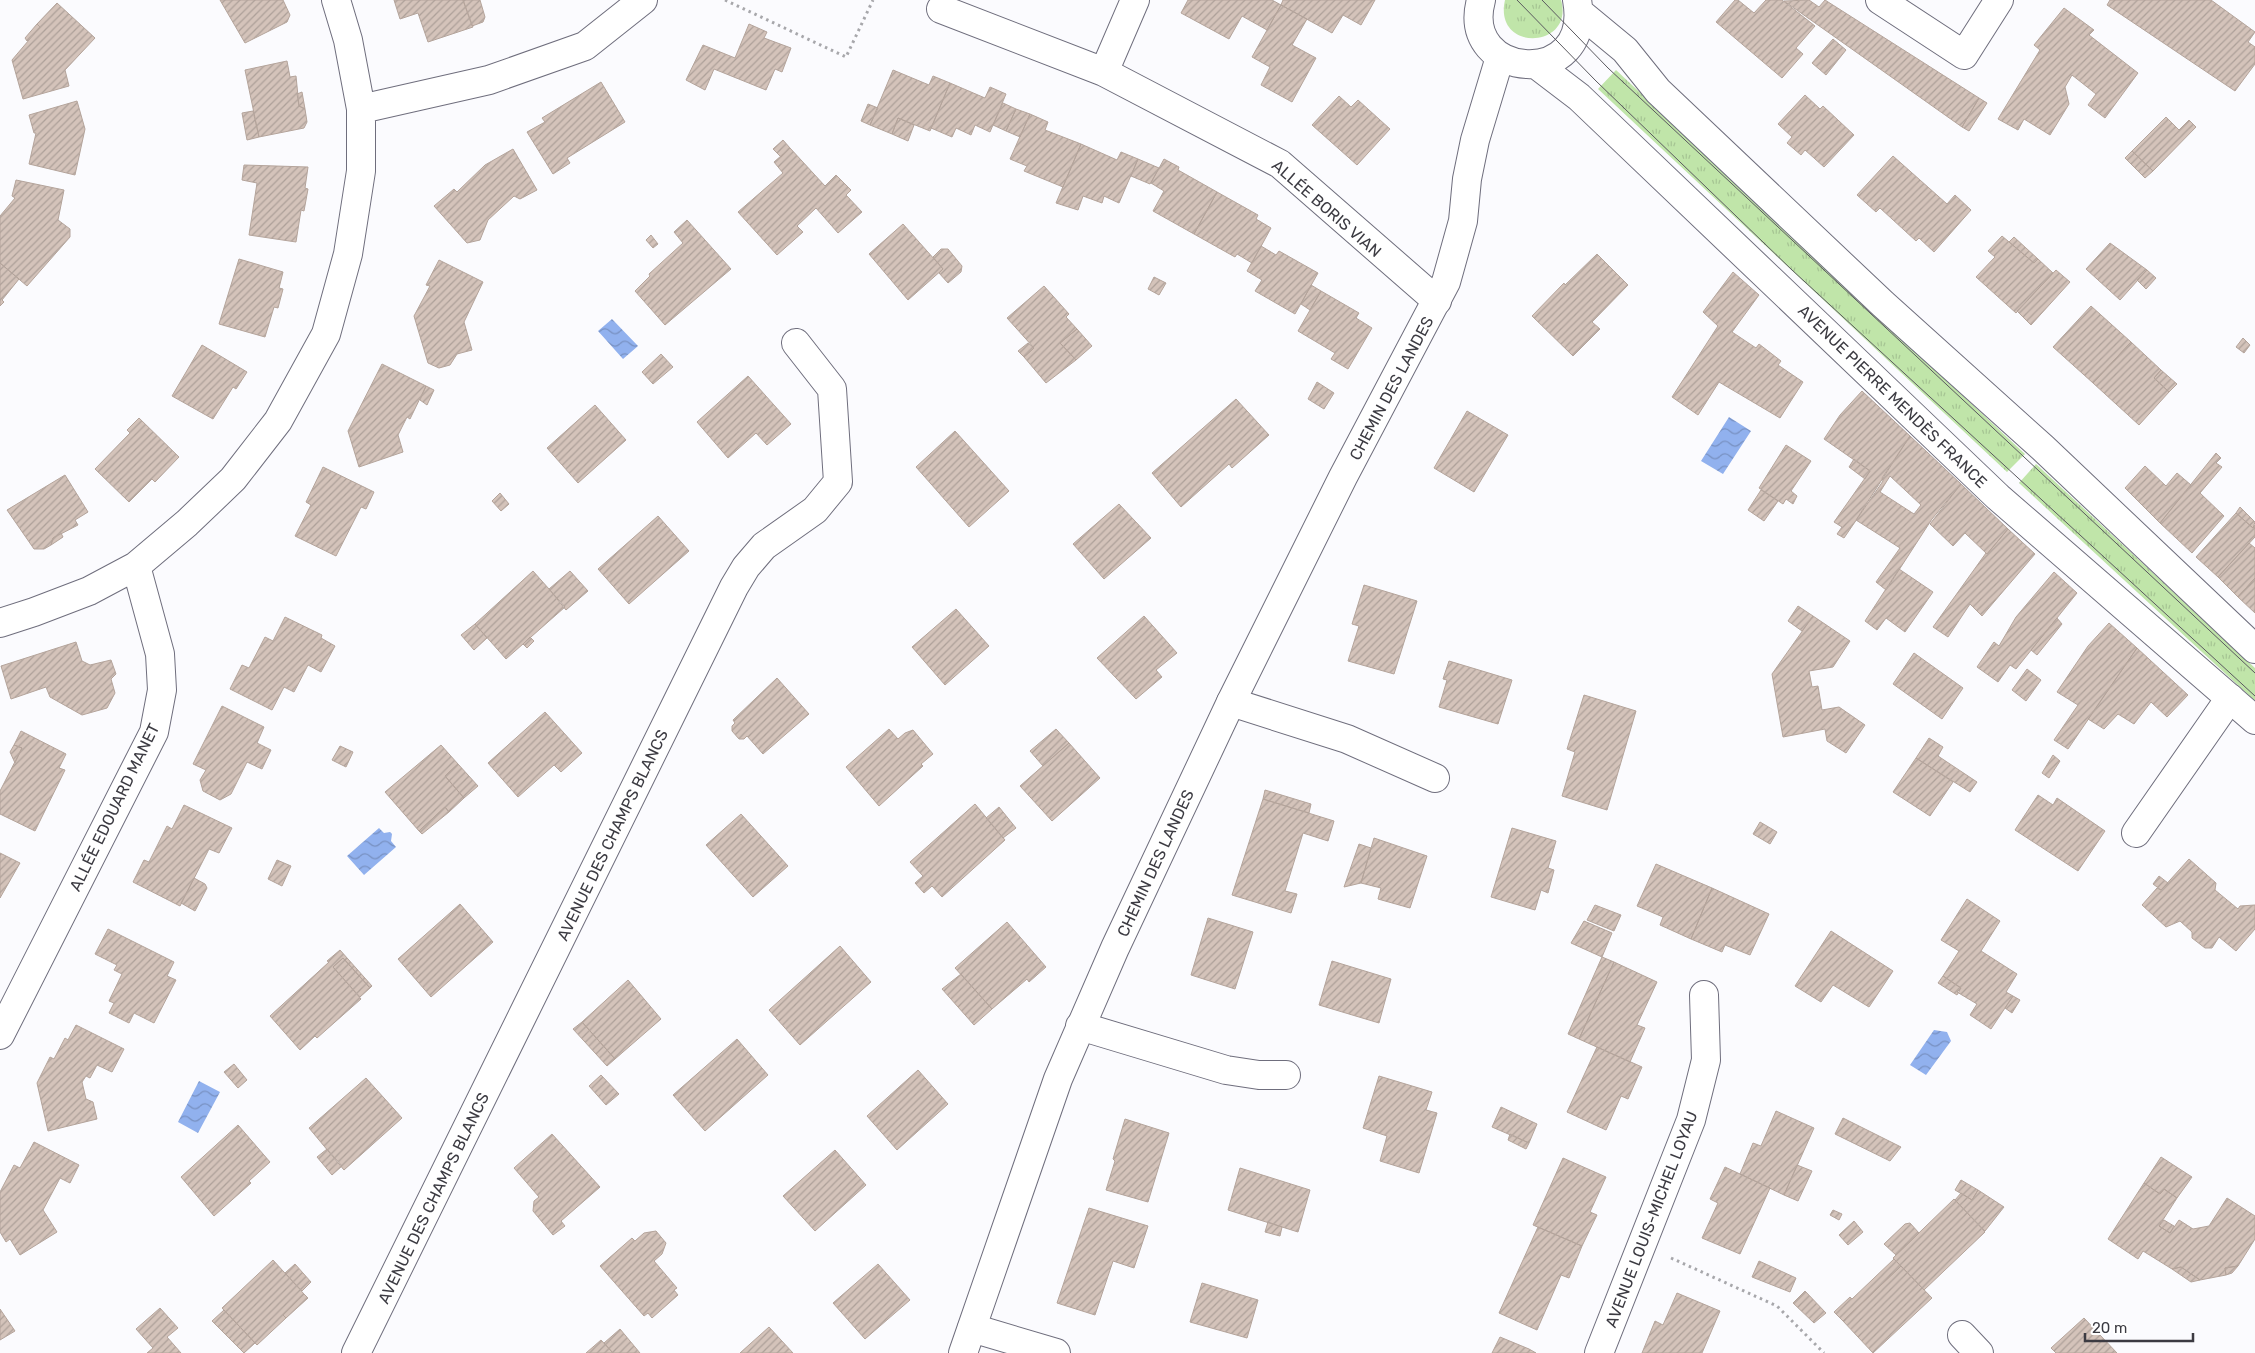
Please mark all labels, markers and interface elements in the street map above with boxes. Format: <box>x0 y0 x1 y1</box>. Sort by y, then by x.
street label: ALLÉE BORIS VIAN <box>1268 156 1385 261</box>
street label: AVENUE PIERRE MENDÈS FRANCE <box>1794 301 1991 492</box>
street label: CHEMIN DES LANDES <box>1345 313 1437 463</box>
street label: ALLÉE EDOUARD MANET <box>66 720 163 894</box>
street label: AVENUE DES CHAMPS BLANCS <box>553 727 672 944</box>
street label: CHEMIN DES LANDES <box>1113 787 1198 940</box>
street label: AVENUE DES CHAMPS BLANCS <box>374 1090 493 1307</box>
street label: AVENUE LOUIS-MICHEL LOYAU <box>1601 1108 1702 1330</box>
scale bar <box>2085 1310 2192 1342</box>
text: 20 m <box>2092 1319 2127 1337</box>

